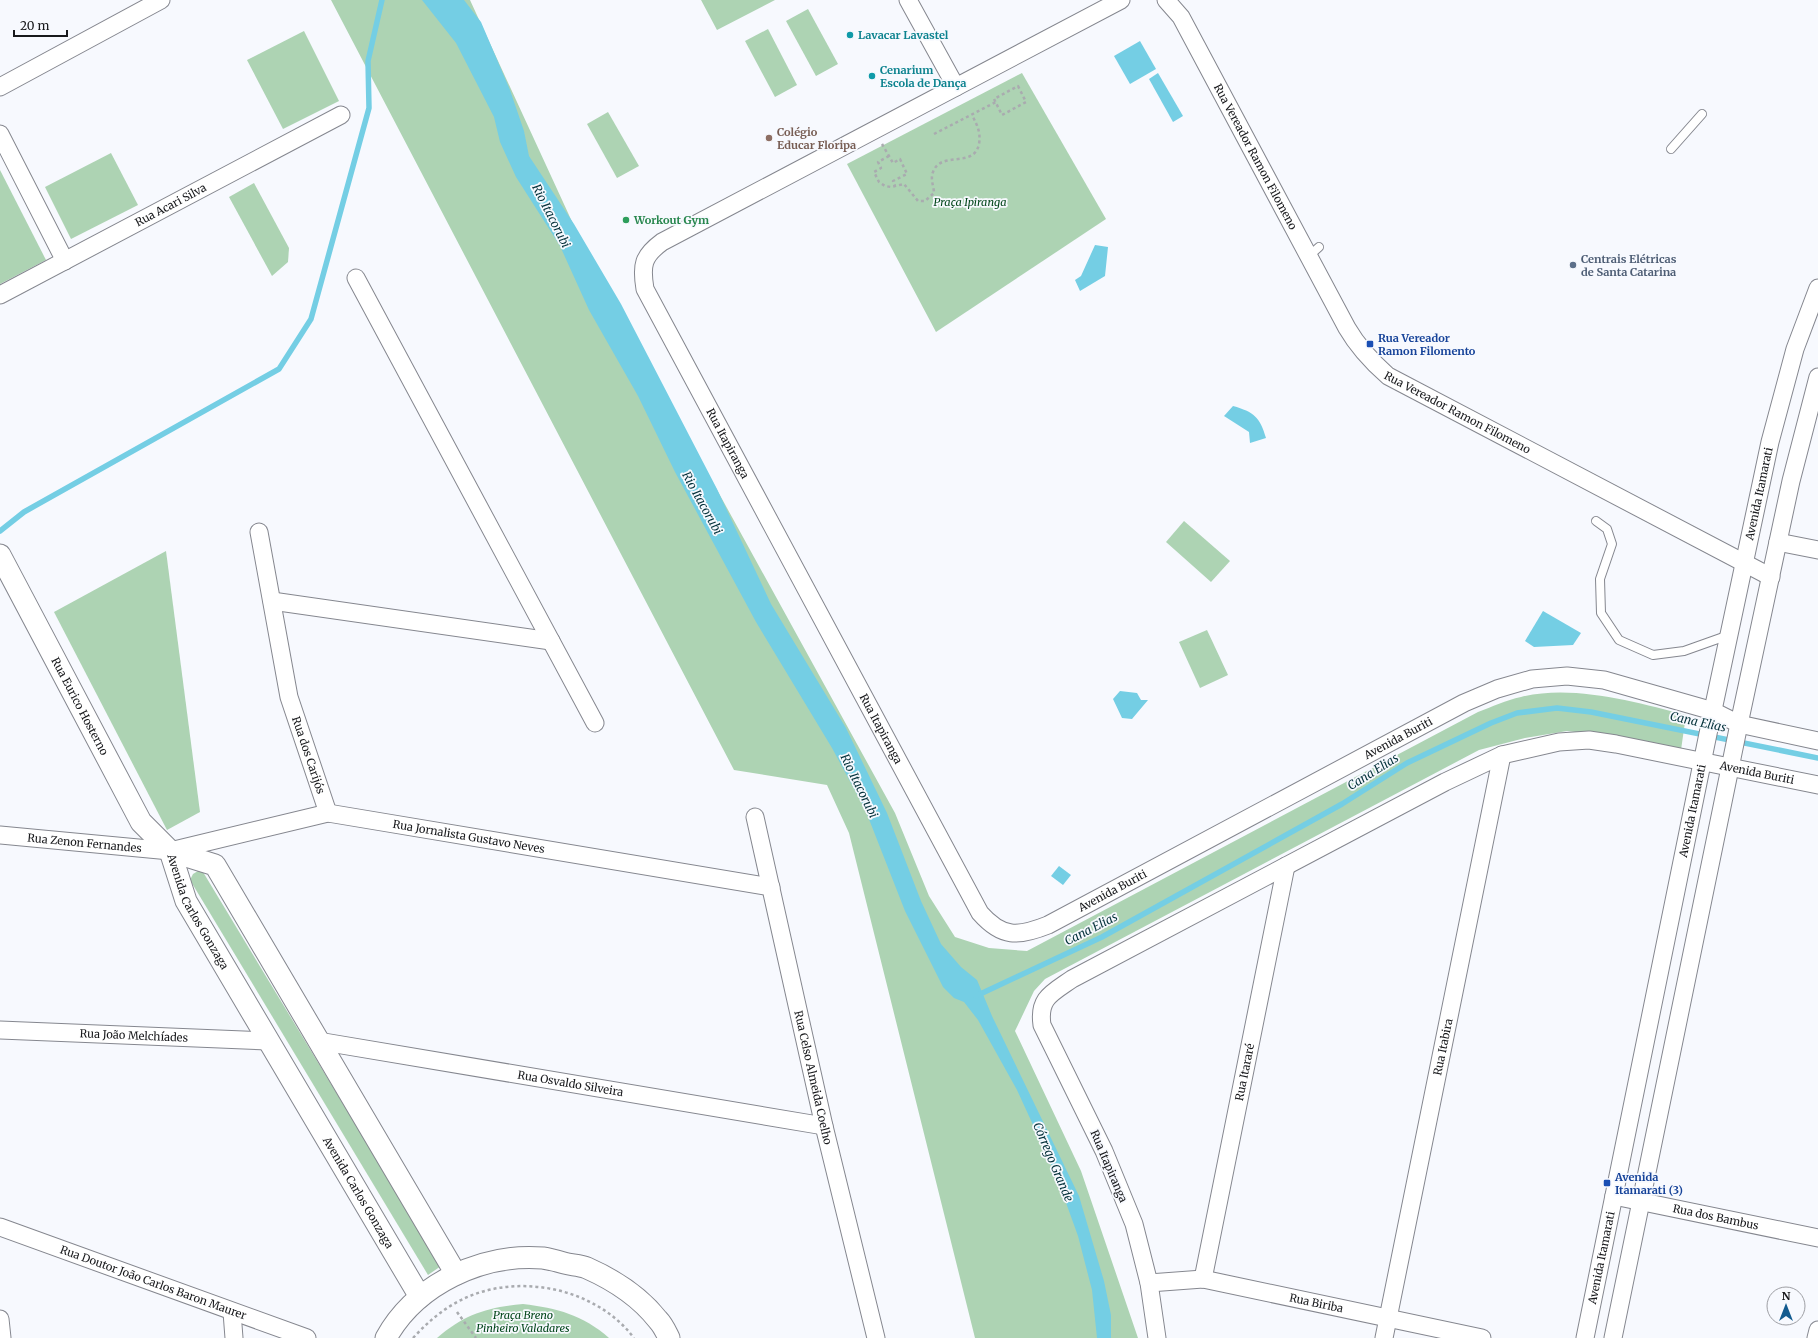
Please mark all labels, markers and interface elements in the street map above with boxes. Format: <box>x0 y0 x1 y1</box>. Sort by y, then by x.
scale bar <box>14 12 67 38</box>
text: 20 m <box>20 18 49 33</box>
place label: Lavacar Lavastel <box>858 28 949 42</box>
marker: Lavacar Lavastel <box>845 30 855 40</box>
place label: Cenarium Escola de Dança <box>880 63 966 90</box>
marker: Cenarium Escola de Dança <box>867 71 877 81</box>
street label: Rua Vereador Ramon Filomeno <box>1211 81 1300 233</box>
place label: Colégio Educar Floripa <box>777 125 856 152</box>
marker: Colégio Educar Floripa <box>764 133 774 143</box>
street label: Rua Acari Silva <box>133 180 209 229</box>
water label: Rio Itacorubi <box>529 181 574 251</box>
park label: Praça Ipiranga <box>934 195 1006 209</box>
place label: Workout Gym <box>633 213 709 227</box>
marker: Workout Gym <box>621 215 631 225</box>
place label: Centrais Elétricas de Santa Catarina <box>1581 252 1677 279</box>
marker: Centrais Elétricas de Santa Catarina <box>1568 260 1578 270</box>
place label: Rua Vereador Ramon Filomento <box>1378 331 1476 358</box>
marker: Rua Vereador Ramon Filomento <box>1365 339 1375 349</box>
street label: Rua Vereador Ramon Filomeno <box>1382 368 1534 457</box>
street label: Rua Itapiranga <box>703 406 752 481</box>
street label: Avenida Itamarati <box>1742 446 1776 542</box>
water label: Rio Itacorubi <box>679 469 726 537</box>
street label: Rua Eurico Hosterno <box>48 655 112 758</box>
street label: Rua Itapiranga <box>857 691 906 766</box>
water label: Cana Elias <box>1669 708 1728 735</box>
street label: Avenida Buriti <box>1361 714 1435 763</box>
street label: Rua dos Carijós <box>289 715 328 796</box>
water label: Cana Elias <box>1344 750 1401 793</box>
water label: Rio Itacorubi <box>837 751 882 821</box>
street label: Avenida Buriti <box>1718 758 1796 787</box>
street label: Avenida Itamarati <box>1676 763 1709 859</box>
street label: Rua Jornalista Gustavo Neves <box>392 817 546 856</box>
street label: Rua Zenon Fernandes <box>27 831 142 855</box>
street label: Avenida Carlos Gonzaga <box>164 851 232 972</box>
street label: Avenida Buriti <box>1075 866 1149 915</box>
water label: Cana Elias <box>1062 909 1120 948</box>
street label: Rua Celso Almeida Coelho <box>791 1009 835 1147</box>
street label: Rua Itabira <box>1430 1017 1456 1077</box>
street label: Rua João Melchíades <box>79 1026 188 1045</box>
street label: Rua Itararé <box>1232 1042 1257 1102</box>
street label: Rua Osvaldo Silveira <box>517 1068 624 1099</box>
water label: Córrego Grande <box>1030 1120 1077 1204</box>
street label: Rua Itapiranga <box>1087 1128 1131 1205</box>
street label: Avenida Carlos Gonzaga <box>319 1133 397 1251</box>
place label: Avenida Itamarati (3) <box>1614 1170 1683 1197</box>
marker: Avenida Itamarati (3) <box>1602 1178 1612 1188</box>
street label: Rua dos Bambus <box>1672 1201 1760 1233</box>
street label: Avenida Itamarati <box>1585 1210 1618 1306</box>
street label: Rua Doutor João Carlos Baron Maurer <box>58 1242 248 1323</box>
north arrow <box>1766 1286 1806 1326</box>
text: N <box>1782 1289 1791 1303</box>
street label: Rua Biriba <box>1288 1290 1345 1316</box>
park label: Praça Breno Pinheiro Valadares <box>476 1308 570 1335</box>

